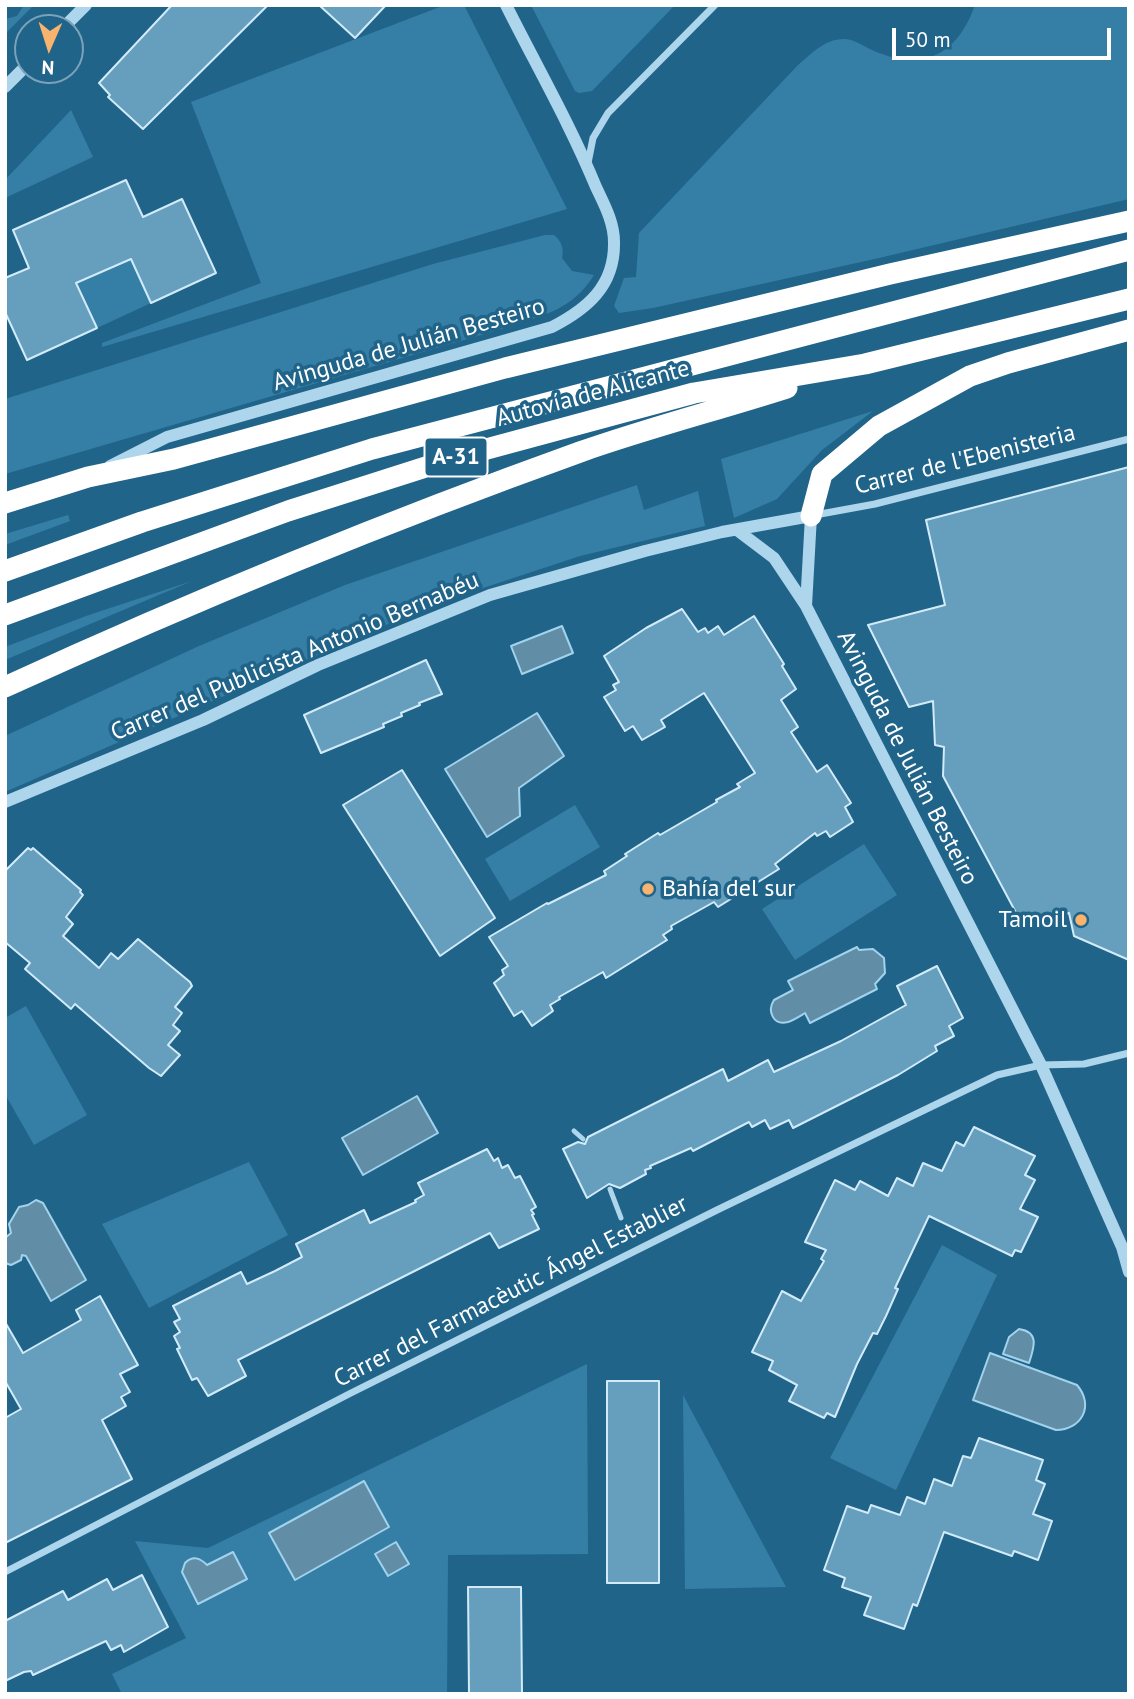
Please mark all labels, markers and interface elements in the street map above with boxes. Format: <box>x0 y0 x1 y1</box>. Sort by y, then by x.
north arrow <box>14 14 84 84</box>
scale bar <box>896 14 1115 58</box>
text: 50 m <box>905 26 951 53</box>
text: N <box>41 56 55 80</box>
street label: Avinguda de Julián Besteiro <box>270 292 548 398</box>
street label: Autovía de Alicante <box>493 354 693 434</box>
street label: Carrer de l'Ebenisteria <box>852 419 1078 501</box>
road number: A-31 <box>424 438 488 477</box>
street label: Carrer del Publicista Antonio Bernabéu <box>107 566 483 748</box>
street label: Avinguda de Julián Besteiro <box>830 626 984 890</box>
place label: Bahía del sur <box>662 875 796 903</box>
marker: Bahía del sur <box>640 881 656 897</box>
place label: Tamoil <box>999 906 1067 934</box>
marker: Tamoil <box>1073 912 1089 928</box>
street label: Carrer del Farmacèutic Ángel Establier <box>329 1190 693 1394</box>

